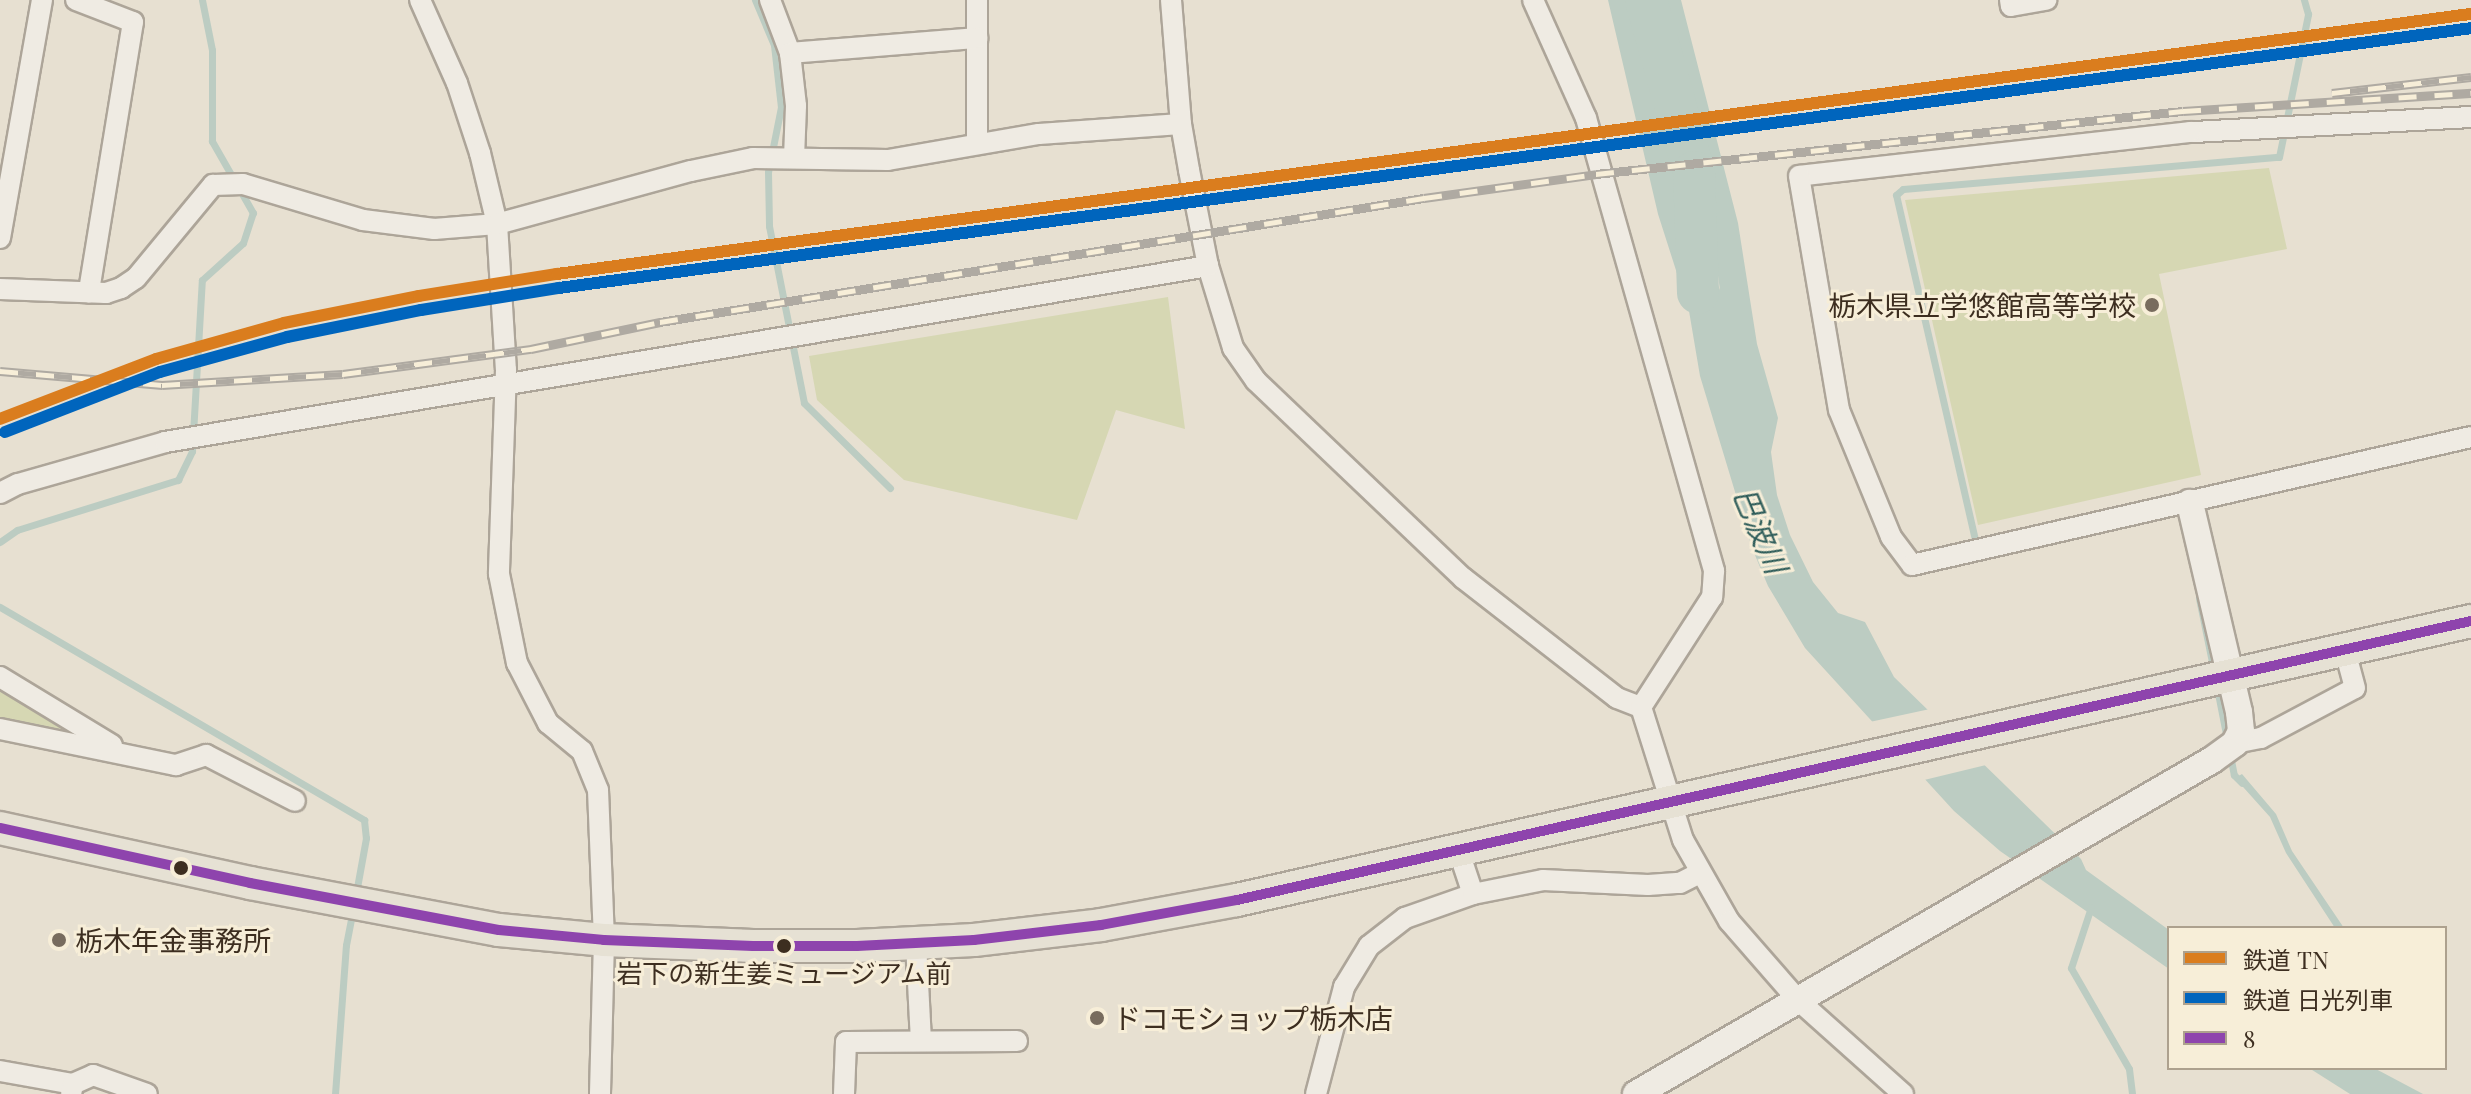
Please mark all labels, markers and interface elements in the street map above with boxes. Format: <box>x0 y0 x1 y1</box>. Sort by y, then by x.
place label: 栃木県立学悠館高等学校 <box>1828 288 2136 322</box>
marker: 栃木県立学悠館高等学校 <box>2143 296 2161 314</box>
water label: 巴波川 <box>1727 482 1795 578</box>
unlabelled marker <box>173 860 189 876</box>
place label: 栃木年金事務所 <box>75 923 271 957</box>
legend <box>2167 926 2447 1070</box>
marker: 栃木年金事務所 <box>50 931 68 949</box>
marker: 岩下の新生姜ミュージアム前 <box>776 938 792 954</box>
text: 鉄道 TN <box>2243 943 2329 975</box>
place label: 岩下の新生姜ミュージアム前 <box>615 957 953 989</box>
text: 鉄道 日光列車 <box>2243 983 2393 1015</box>
place label: ドコモショップ栃木店 <box>1113 1001 1393 1035</box>
marker: ドコモショップ栃木店 <box>1088 1009 1106 1027</box>
text: 8 <box>2243 1022 2255 1054</box>

